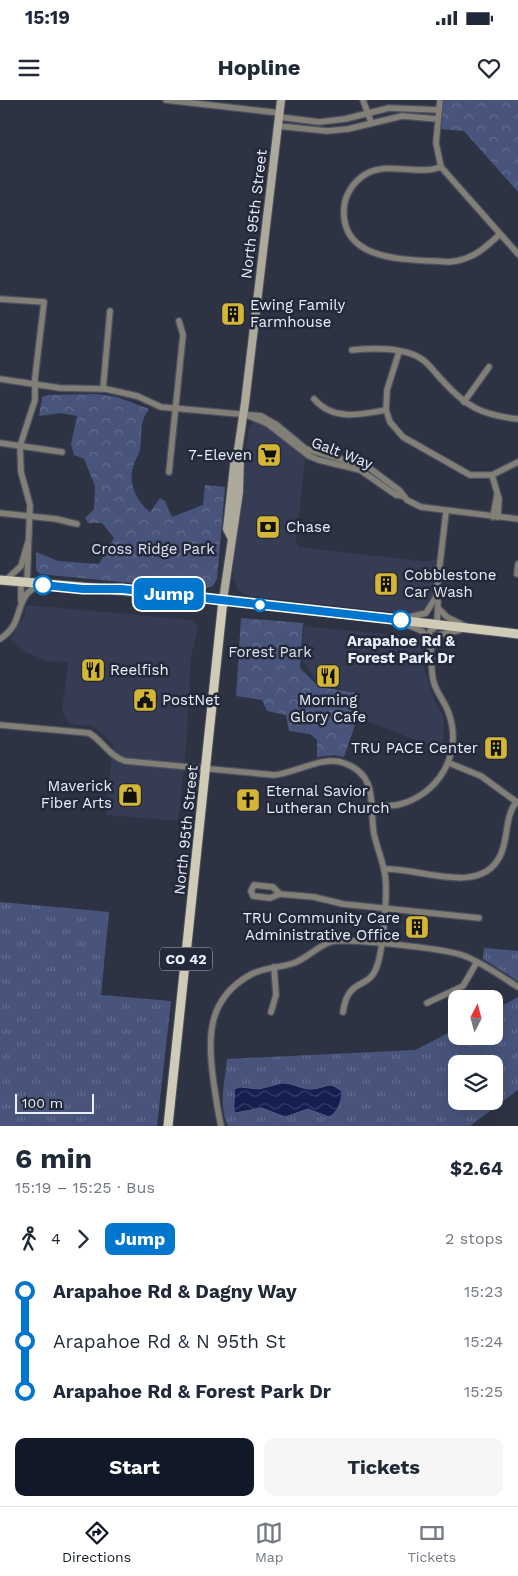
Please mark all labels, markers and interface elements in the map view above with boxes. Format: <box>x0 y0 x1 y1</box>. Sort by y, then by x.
text: 15:19 <box>25 6 70 29</box>
icon: menu <box>15 54 43 82</box>
icon: heart <box>475 54 503 82</box>
text: Hopline <box>217 55 301 80</box>
street label: North 95th Street <box>237 148 271 280</box>
place label: Ewing Family Farmhouse <box>250 296 345 331</box>
building icon: Ewing Family Farmhouse <box>220 301 246 327</box>
street label: Galt Way <box>309 433 375 473</box>
supermarket icon: 7-Eleven <box>256 442 282 468</box>
place label: 7-Eleven <box>188 446 252 464</box>
bank icon: Chase <box>255 514 281 540</box>
place label: Chase <box>286 518 331 536</box>
park label: Cross Ridge Park <box>91 540 215 558</box>
place label: Cobblestone Car Wash <box>404 566 496 601</box>
building icon: Cobblestone Car Wash <box>373 571 399 597</box>
unlabelled marker <box>33 575 53 595</box>
line badge: Jump <box>134 578 204 610</box>
text: Jump <box>144 583 194 604</box>
unlabelled marker <box>253 598 267 612</box>
marker: Arapahoe Rd & Forest Park Dr <box>391 610 411 630</box>
place label: Arapahoe Rd & Forest Park Dr <box>347 632 455 667</box>
park label: Forest Park <box>228 643 312 661</box>
restaurant icon: Reelfish <box>80 657 106 683</box>
place label: Reelfish <box>110 661 169 679</box>
restaurant icon: Morning Glory Cafe <box>315 663 341 689</box>
public building icon: PostNet <box>132 687 158 713</box>
place label: PostNet <box>162 691 221 709</box>
place label: Morning Glory Cafe <box>290 691 366 726</box>
building icon: TRU PACE Center <box>483 735 509 761</box>
place label: TRU PACE Center <box>351 739 478 757</box>
street label: North 95th Street <box>170 764 202 896</box>
place label: Maverick Fiber Arts <box>41 777 112 812</box>
shop icon: Maverick Fiber Arts <box>117 782 143 808</box>
place label: Eternal Savior Lutheran Church <box>266 782 389 817</box>
church icon: Eternal Savior Lutheran Church <box>235 787 261 813</box>
place label: TRU Community Care Administrative Office <box>243 909 400 944</box>
building icon: TRU Community Care Administrative Office <box>404 914 430 940</box>
road number: CO 42 <box>160 948 212 971</box>
north arrow <box>448 990 502 1045</box>
map controls <box>448 990 503 1110</box>
button: layers <box>448 1055 503 1110</box>
scale bar <box>15 1091 94 1114</box>
text: 100 m <box>22 1095 63 1111</box>
text: 6 min <box>15 1142 92 1175</box>
text: $2.64 <box>450 1157 503 1180</box>
text: 15:19 – 15:25 · Bus <box>15 1178 155 1197</box>
icon: walk <box>15 1225 43 1253</box>
icon: forward <box>69 1225 97 1253</box>
text: Jump <box>115 1228 165 1249</box>
text: 4 <box>51 1229 61 1248</box>
text: 2 stops <box>445 1229 503 1248</box>
text: Arapahoe Rd & Dagny Way <box>53 1280 297 1303</box>
text: 15:23 <box>464 1282 503 1301</box>
text: Arapahoe Rd & N 95th St <box>53 1330 286 1353</box>
text: 15:24 <box>464 1332 503 1351</box>
text: Arapahoe Rd & Forest Park Dr <box>53 1380 331 1403</box>
text: 15:25 <box>464 1382 503 1401</box>
button: Start <box>15 1438 254 1496</box>
button: Tickets <box>264 1438 503 1496</box>
tab: Directions <box>62 1519 131 1565</box>
tab: Map <box>255 1519 284 1565</box>
tab: Tickets <box>407 1519 456 1565</box>

